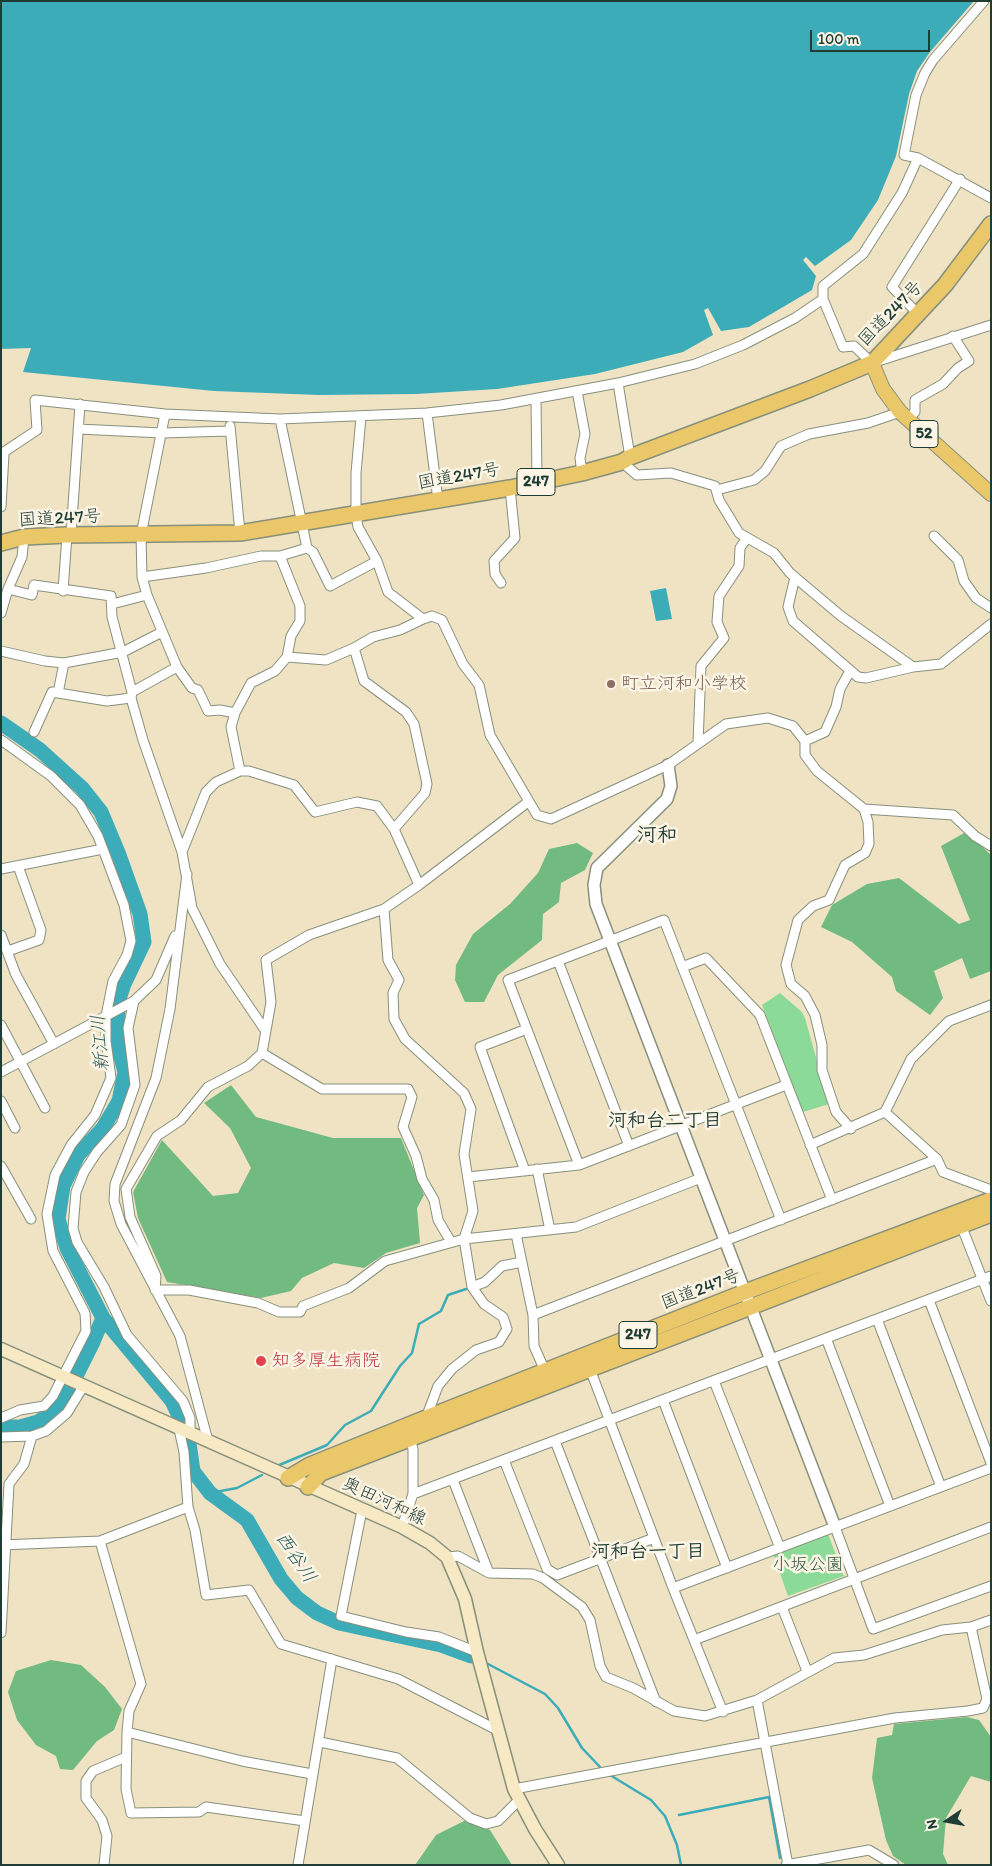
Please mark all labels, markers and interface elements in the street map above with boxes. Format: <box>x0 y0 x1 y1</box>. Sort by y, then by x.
scale bar <box>812 20 932 52</box>
text: 100 m <box>818 30 859 48</box>
street label: 国道247号 <box>854 277 928 351</box>
road number: 52 <box>910 420 938 448</box>
street label: 国道247号 <box>416 459 502 495</box>
road number: 247 <box>517 468 555 496</box>
street label: 国道247号 <box>18 506 102 532</box>
place label: 町立河和小学校 <box>621 673 747 695</box>
marker: 町立河和小学校 <box>605 678 617 690</box>
district label: 河和 <box>637 824 677 848</box>
water label: 新江川 <box>88 1014 114 1072</box>
district label: 河和台二丁目 <box>608 1110 722 1132</box>
street label: 国道247号 <box>658 1265 744 1315</box>
road number: 247 <box>619 1322 657 1348</box>
place label: 知多厚生病院 <box>272 1350 380 1372</box>
marker: 知多厚生病院 <box>254 1354 268 1368</box>
street label: 奥田河和線 <box>339 1473 429 1531</box>
water label: 西谷川 <box>270 1528 320 1588</box>
district label: 河和台一丁目 <box>591 1541 705 1563</box>
park label: 小坂公園 <box>772 1554 844 1576</box>
north arrow <box>922 1796 972 1846</box>
text: N <box>923 1818 941 1831</box>

